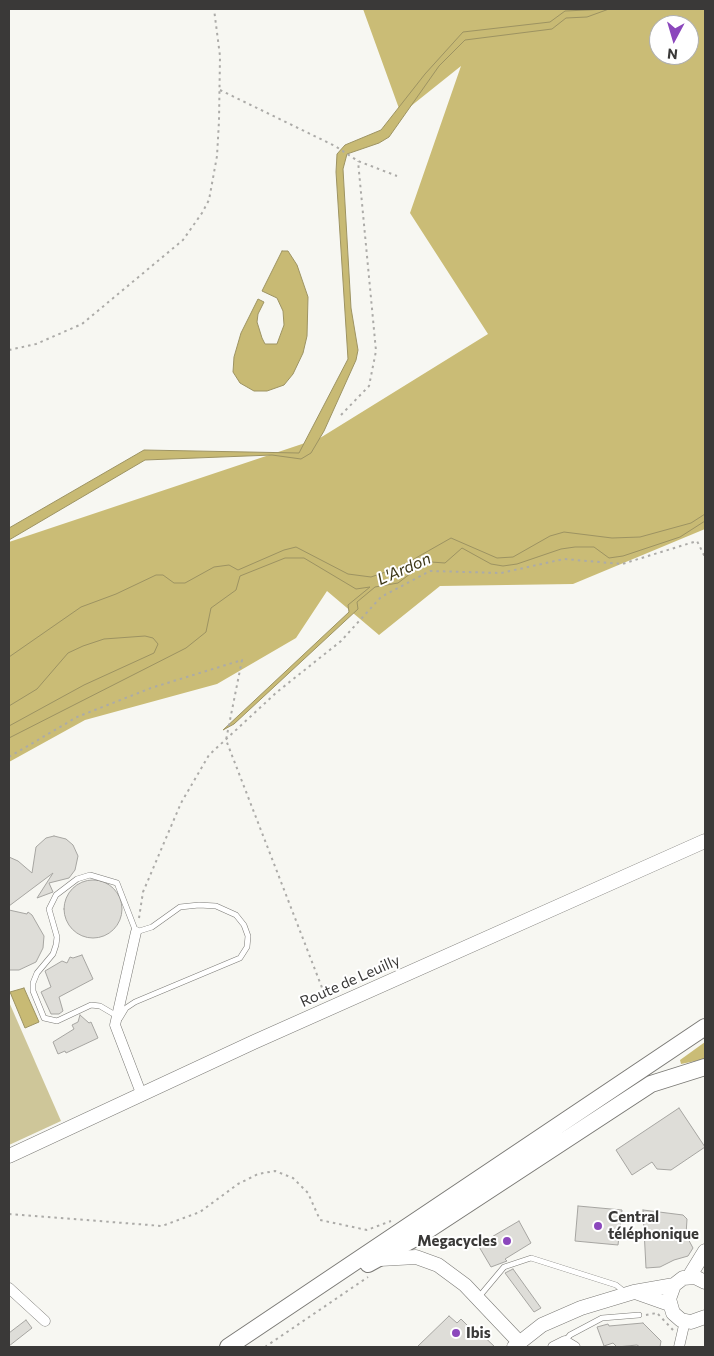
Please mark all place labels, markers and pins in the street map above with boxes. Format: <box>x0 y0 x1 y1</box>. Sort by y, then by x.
place label: Central téléphonique <box>608 1208 699 1243</box>
marker: Central téléphonique <box>592 1220 604 1232</box>
place label: Megacycles <box>417 1232 497 1250</box>
marker: Megacycles <box>501 1235 513 1247</box>
place label: Ibis <box>466 1324 491 1342</box>
marker: Ibis <box>450 1327 462 1339</box>

